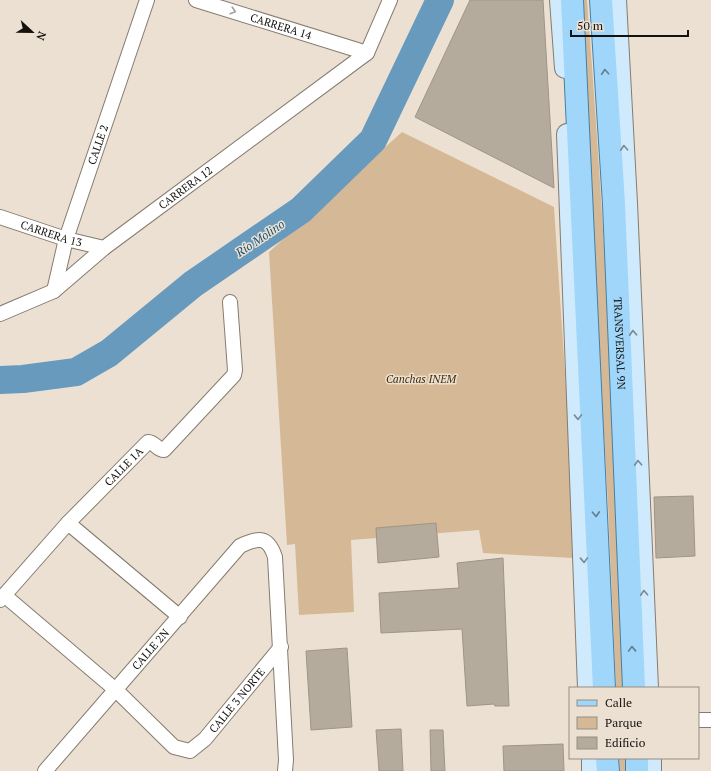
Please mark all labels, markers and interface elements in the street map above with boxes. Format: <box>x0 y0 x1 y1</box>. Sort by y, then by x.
one-way arrow <box>229 7 236 15</box>
street label: CARRERA 14 <box>249 10 314 42</box>
north arrow <box>12 12 52 52</box>
scale bar <box>571 12 688 38</box>
text: 50 m <box>577 18 604 33</box>
text: N <box>33 29 49 43</box>
one-way arrow <box>601 69 610 75</box>
street label: CALLE 2 <box>85 123 111 166</box>
one-way arrow <box>619 145 628 151</box>
street label: CARRERA 12 <box>156 163 215 212</box>
water label: Río Molino <box>232 216 287 260</box>
street label: CARRERA 13 <box>19 217 84 250</box>
street label: TRANSVERSAL 9N <box>611 297 629 390</box>
one-way arrow <box>628 330 637 336</box>
park label: Canchas INEM <box>386 372 458 386</box>
one-way arrow <box>574 414 582 420</box>
street label: CALLE 1A <box>102 444 146 489</box>
one-way arrow <box>634 460 643 466</box>
one-way arrow <box>592 511 600 517</box>
one-way arrow <box>579 557 588 563</box>
one-way arrow <box>640 590 649 596</box>
street label: CALLE 2N <box>129 626 172 673</box>
one-way arrow <box>628 646 636 652</box>
street label: CALLE 3 NORTE <box>206 665 268 736</box>
legend <box>569 687 699 759</box>
text: Calle <box>605 695 632 710</box>
text: Parque <box>605 715 642 730</box>
text: Edificio <box>605 735 646 750</box>

